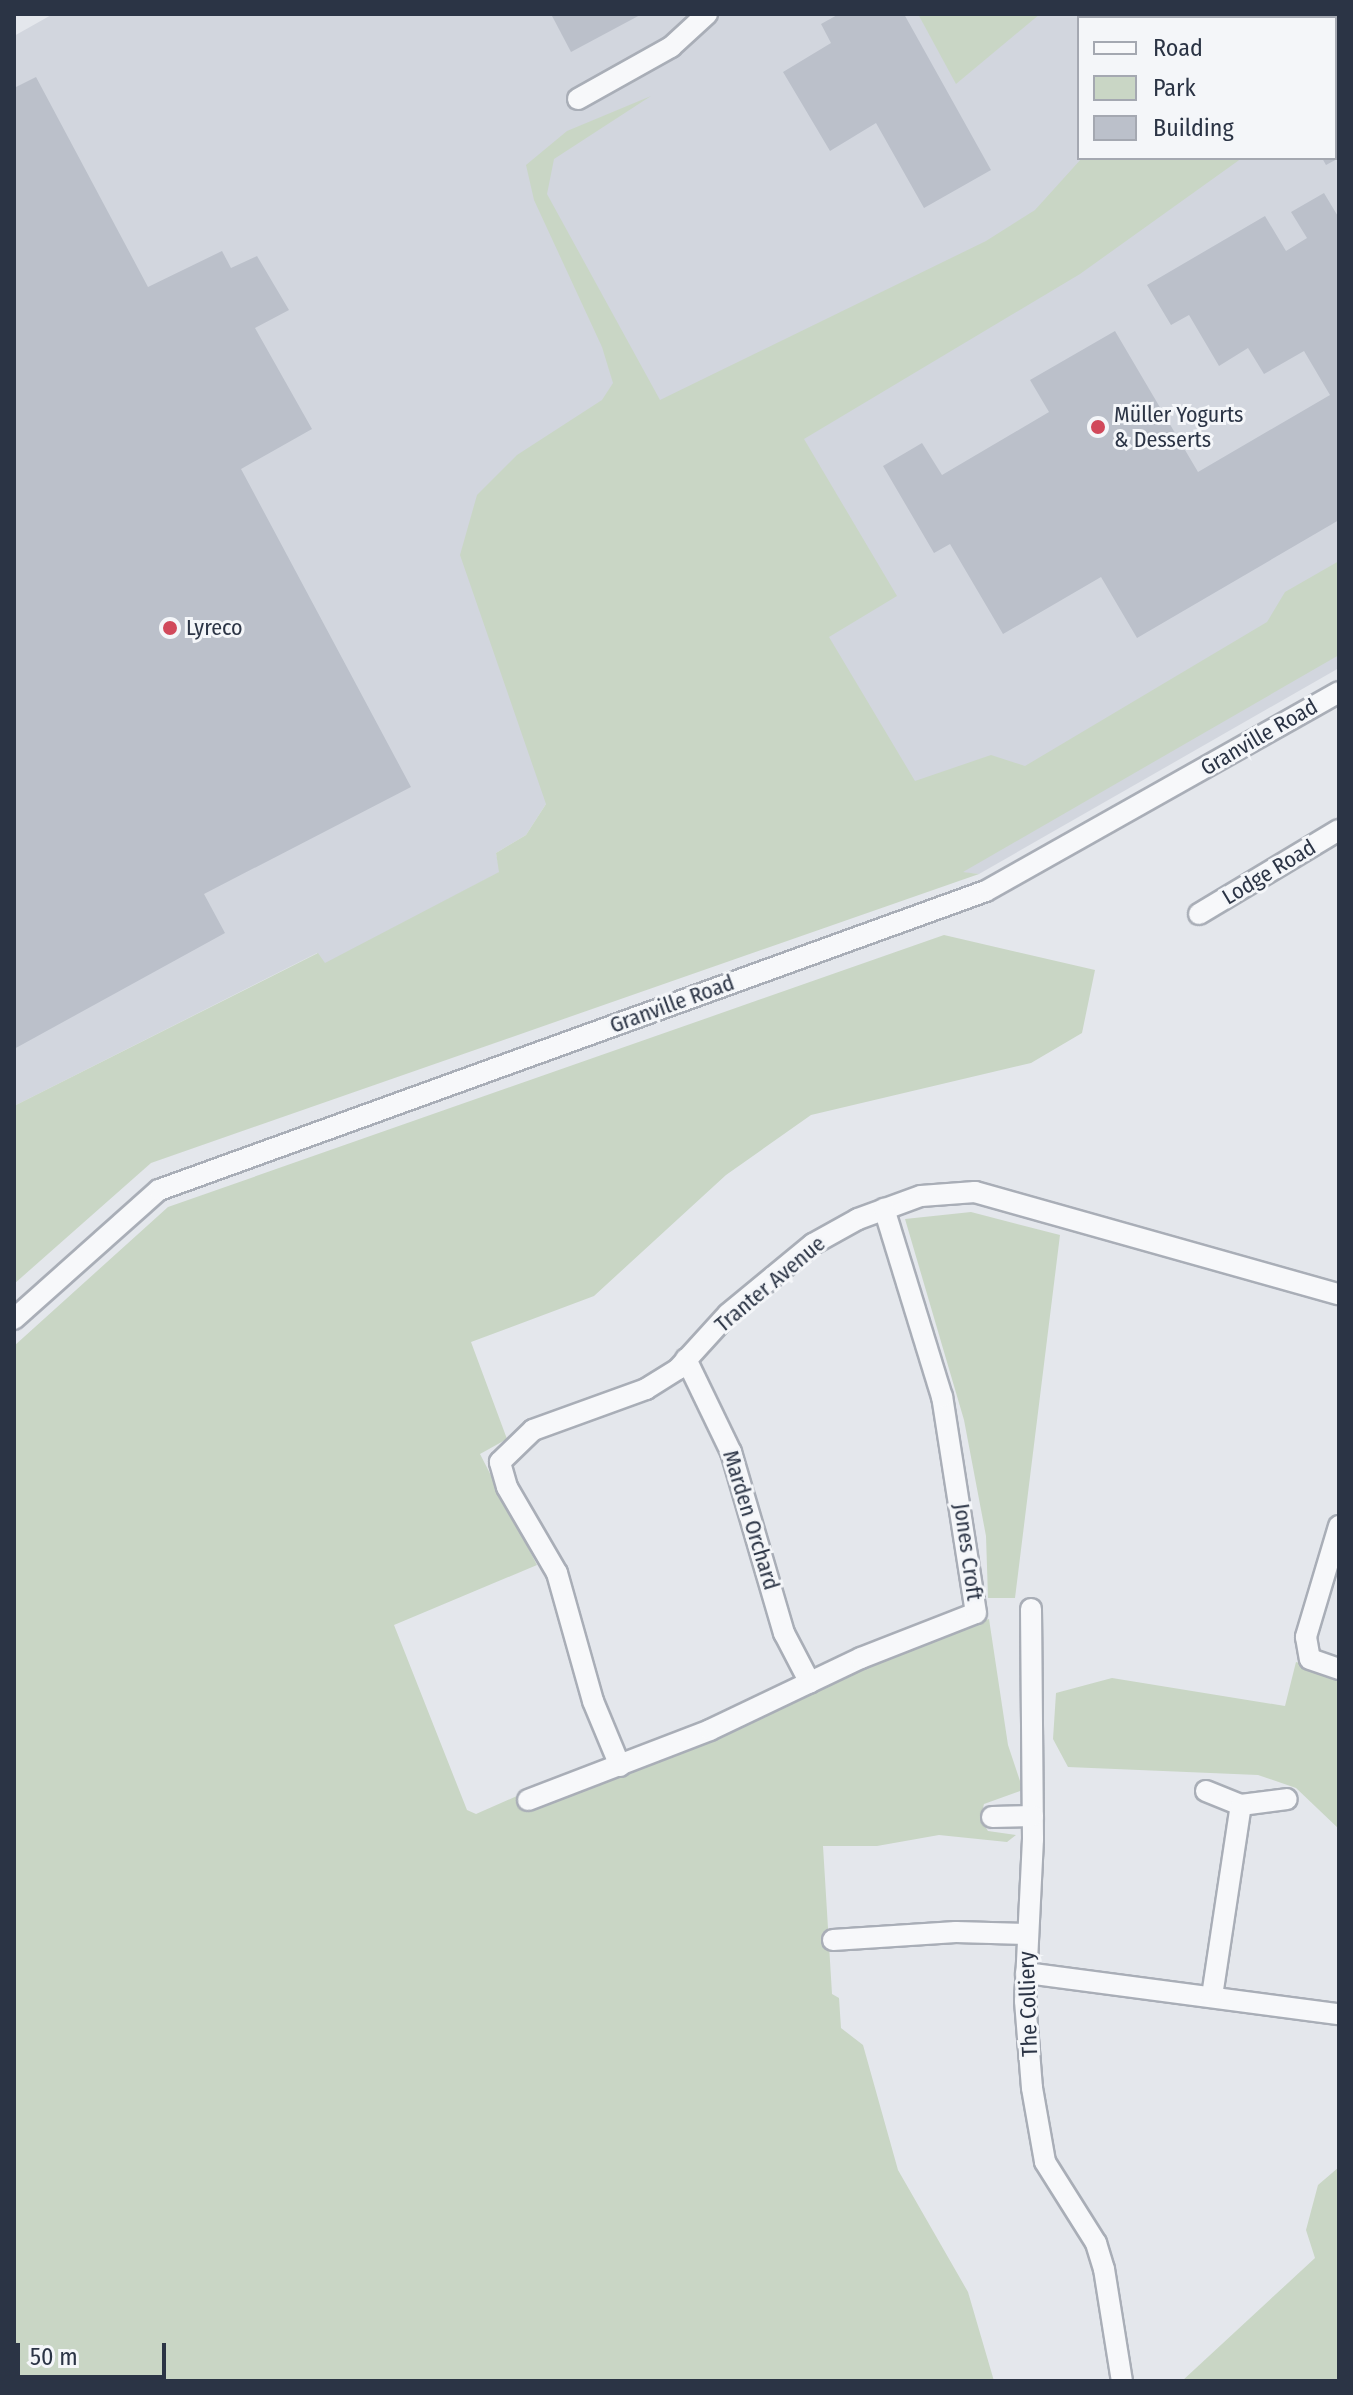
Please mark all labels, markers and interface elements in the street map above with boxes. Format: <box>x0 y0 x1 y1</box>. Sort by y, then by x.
legend <box>1077 16 1337 160</box>
text: Road <box>1153 34 1203 62</box>
text: Park <box>1153 74 1196 102</box>
text: Building <box>1153 114 1234 142</box>
place label: Müller Yogurts & Desserts <box>1114 401 1243 452</box>
marker: Müller Yogurts & Desserts <box>1089 418 1107 436</box>
place label: Lyreco <box>186 615 243 641</box>
marker: Lyreco <box>161 619 179 637</box>
street label: Granville Road <box>1196 693 1322 781</box>
street label: Lodge Road <box>1218 834 1320 910</box>
street label: Granville Road <box>606 969 738 1039</box>
street label: Tranter Avenue <box>710 1230 830 1338</box>
street label: Marden Orchard <box>717 1447 785 1593</box>
street label: Jones Croft <box>948 1502 988 1602</box>
street label: The Colliery <box>1013 1951 1043 2057</box>
scale bar <box>20 2327 170 2377</box>
text: 50 m <box>30 2343 78 2371</box>

